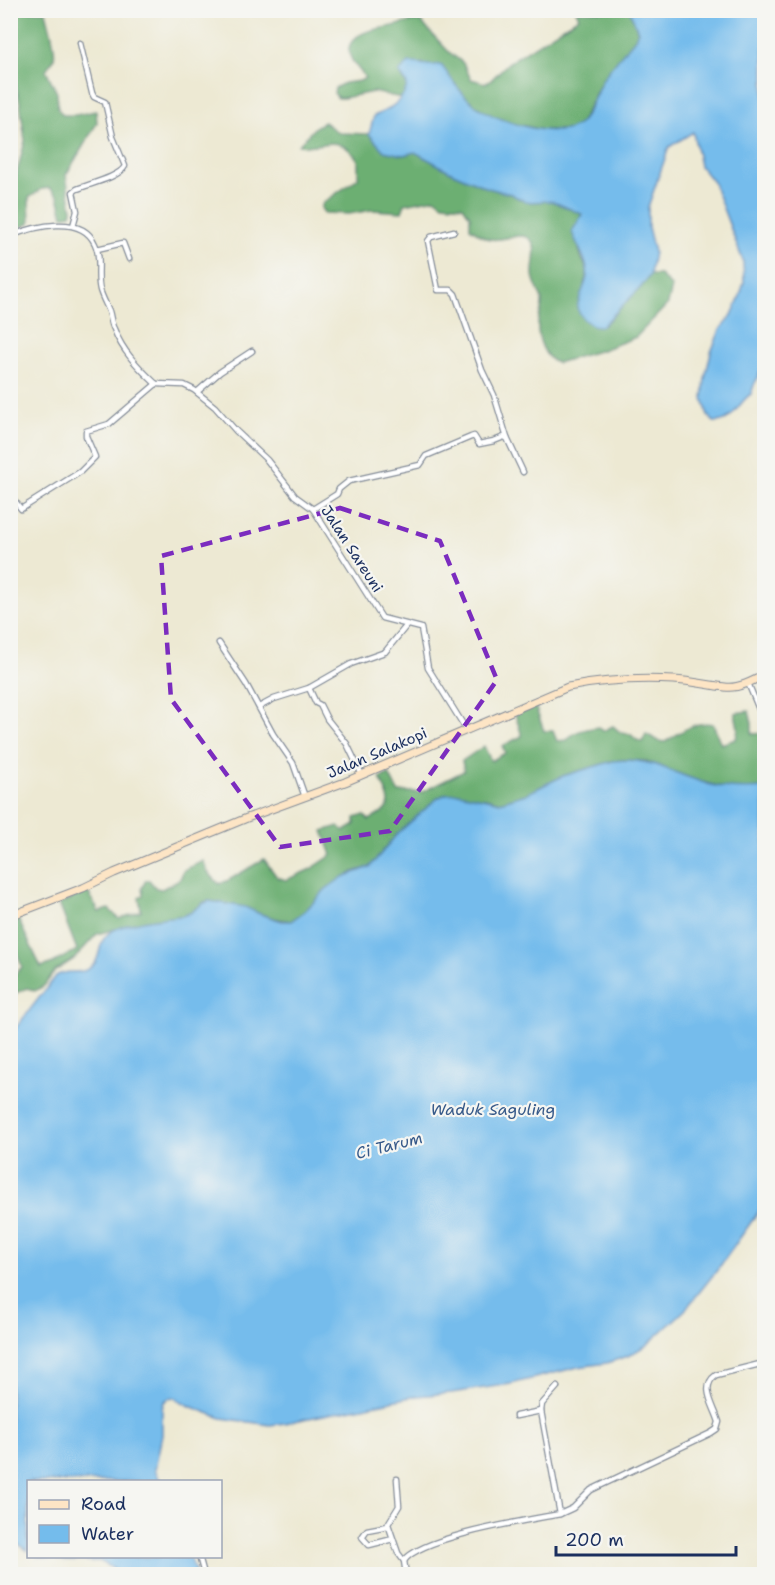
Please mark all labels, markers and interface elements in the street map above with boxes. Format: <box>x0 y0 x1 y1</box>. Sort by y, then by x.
street label: Jalan Sareuni <box>316 502 388 596</box>
street label: Jalan Salakopi <box>324 723 430 783</box>
water label: Waduk Saguling <box>431 1099 555 1120</box>
water label: Ci Tarum <box>353 1127 425 1164</box>
legend <box>27 1480 222 1558</box>
text: Road <box>81 1492 126 1516</box>
scale bar <box>556 1519 736 1557</box>
text: Water <box>81 1522 134 1546</box>
text: 200 m <box>565 1528 624 1552</box>

